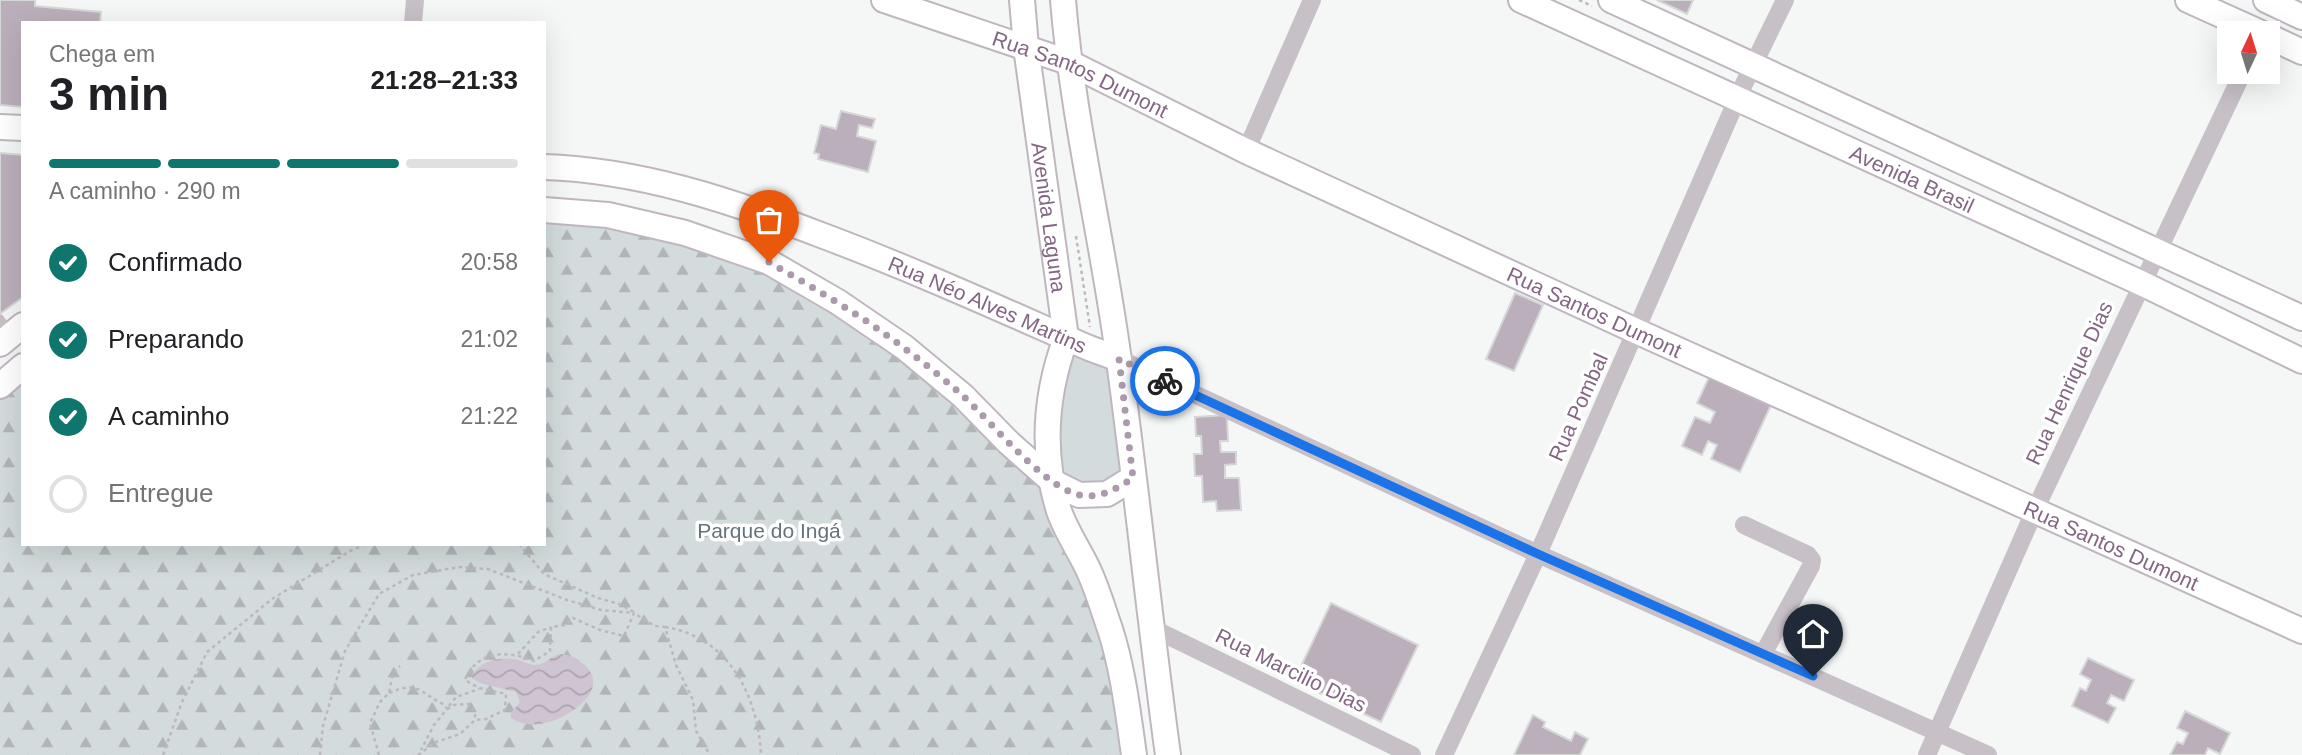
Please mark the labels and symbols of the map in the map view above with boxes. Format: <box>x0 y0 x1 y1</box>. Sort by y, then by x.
north arrow <box>2217 21 2280 84</box>
street label: Rua Santos Dumont <box>990 26 1172 122</box>
street label: Avenida Brasil <box>1846 140 1978 217</box>
street label: Avenida Laguna <box>1028 141 1071 294</box>
pin <box>739 190 799 262</box>
street label: Rua Néo Alves Martins <box>885 251 1090 357</box>
street label: Rua Santos Dumont <box>1504 262 1685 362</box>
street label: Rua Henrique Dias <box>2021 298 2117 468</box>
courier <box>1130 346 1200 416</box>
street label: Rua Pombal <box>1544 350 1612 464</box>
street label: Rua Santos Dumont <box>2020 496 2202 595</box>
park label: Parque do Ingá <box>697 519 841 542</box>
pin <box>1783 604 1843 676</box>
street label: Rua Marcilio Dias <box>1212 624 1370 716</box>

